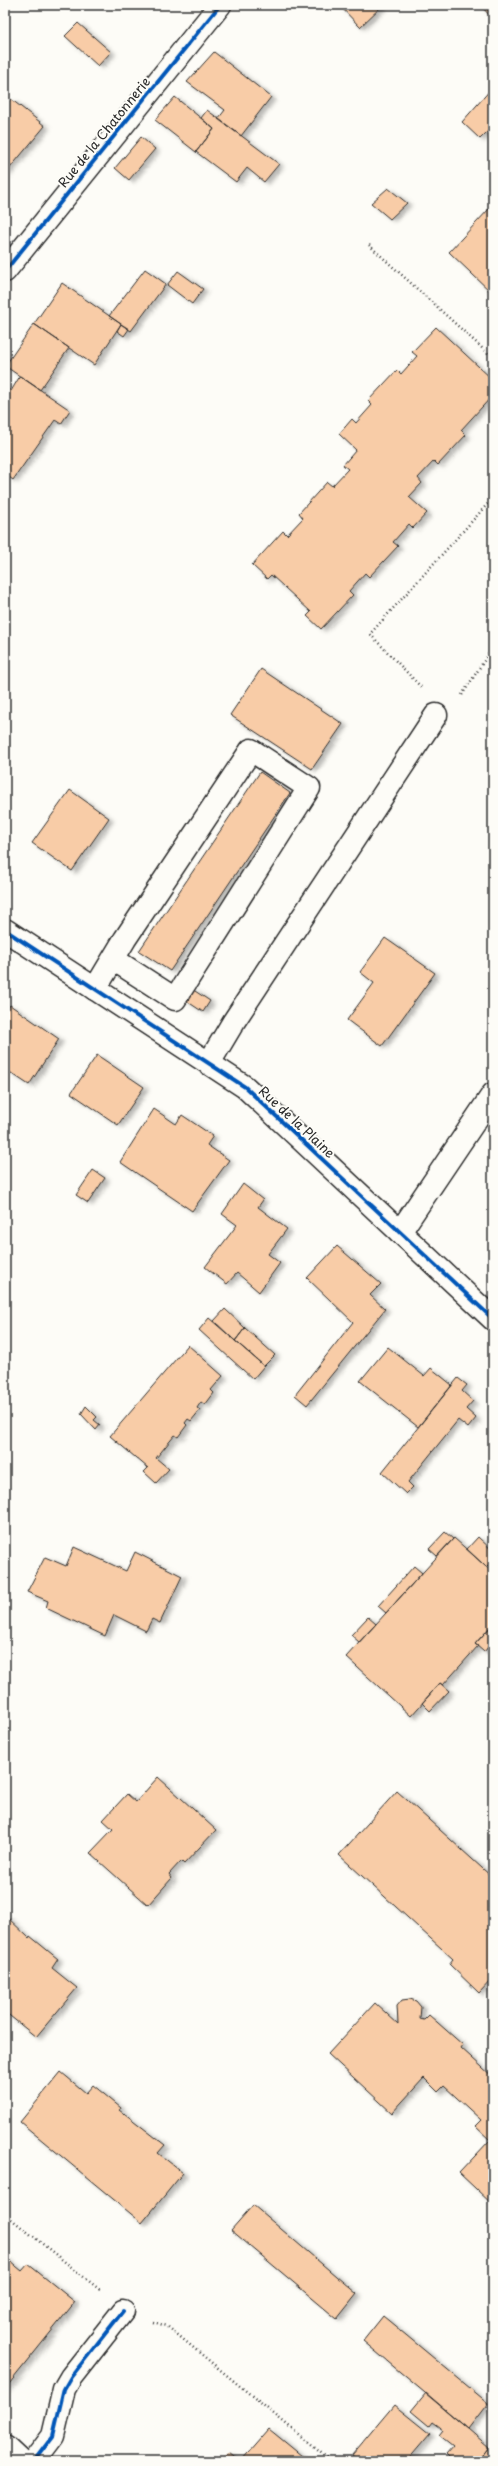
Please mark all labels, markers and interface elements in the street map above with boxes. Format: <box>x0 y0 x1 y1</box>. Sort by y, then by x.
street label: Rue de la Chatonnerie <box>53 72 154 191</box>
street label: Rue de la Plaine <box>255 1081 340 1162</box>

